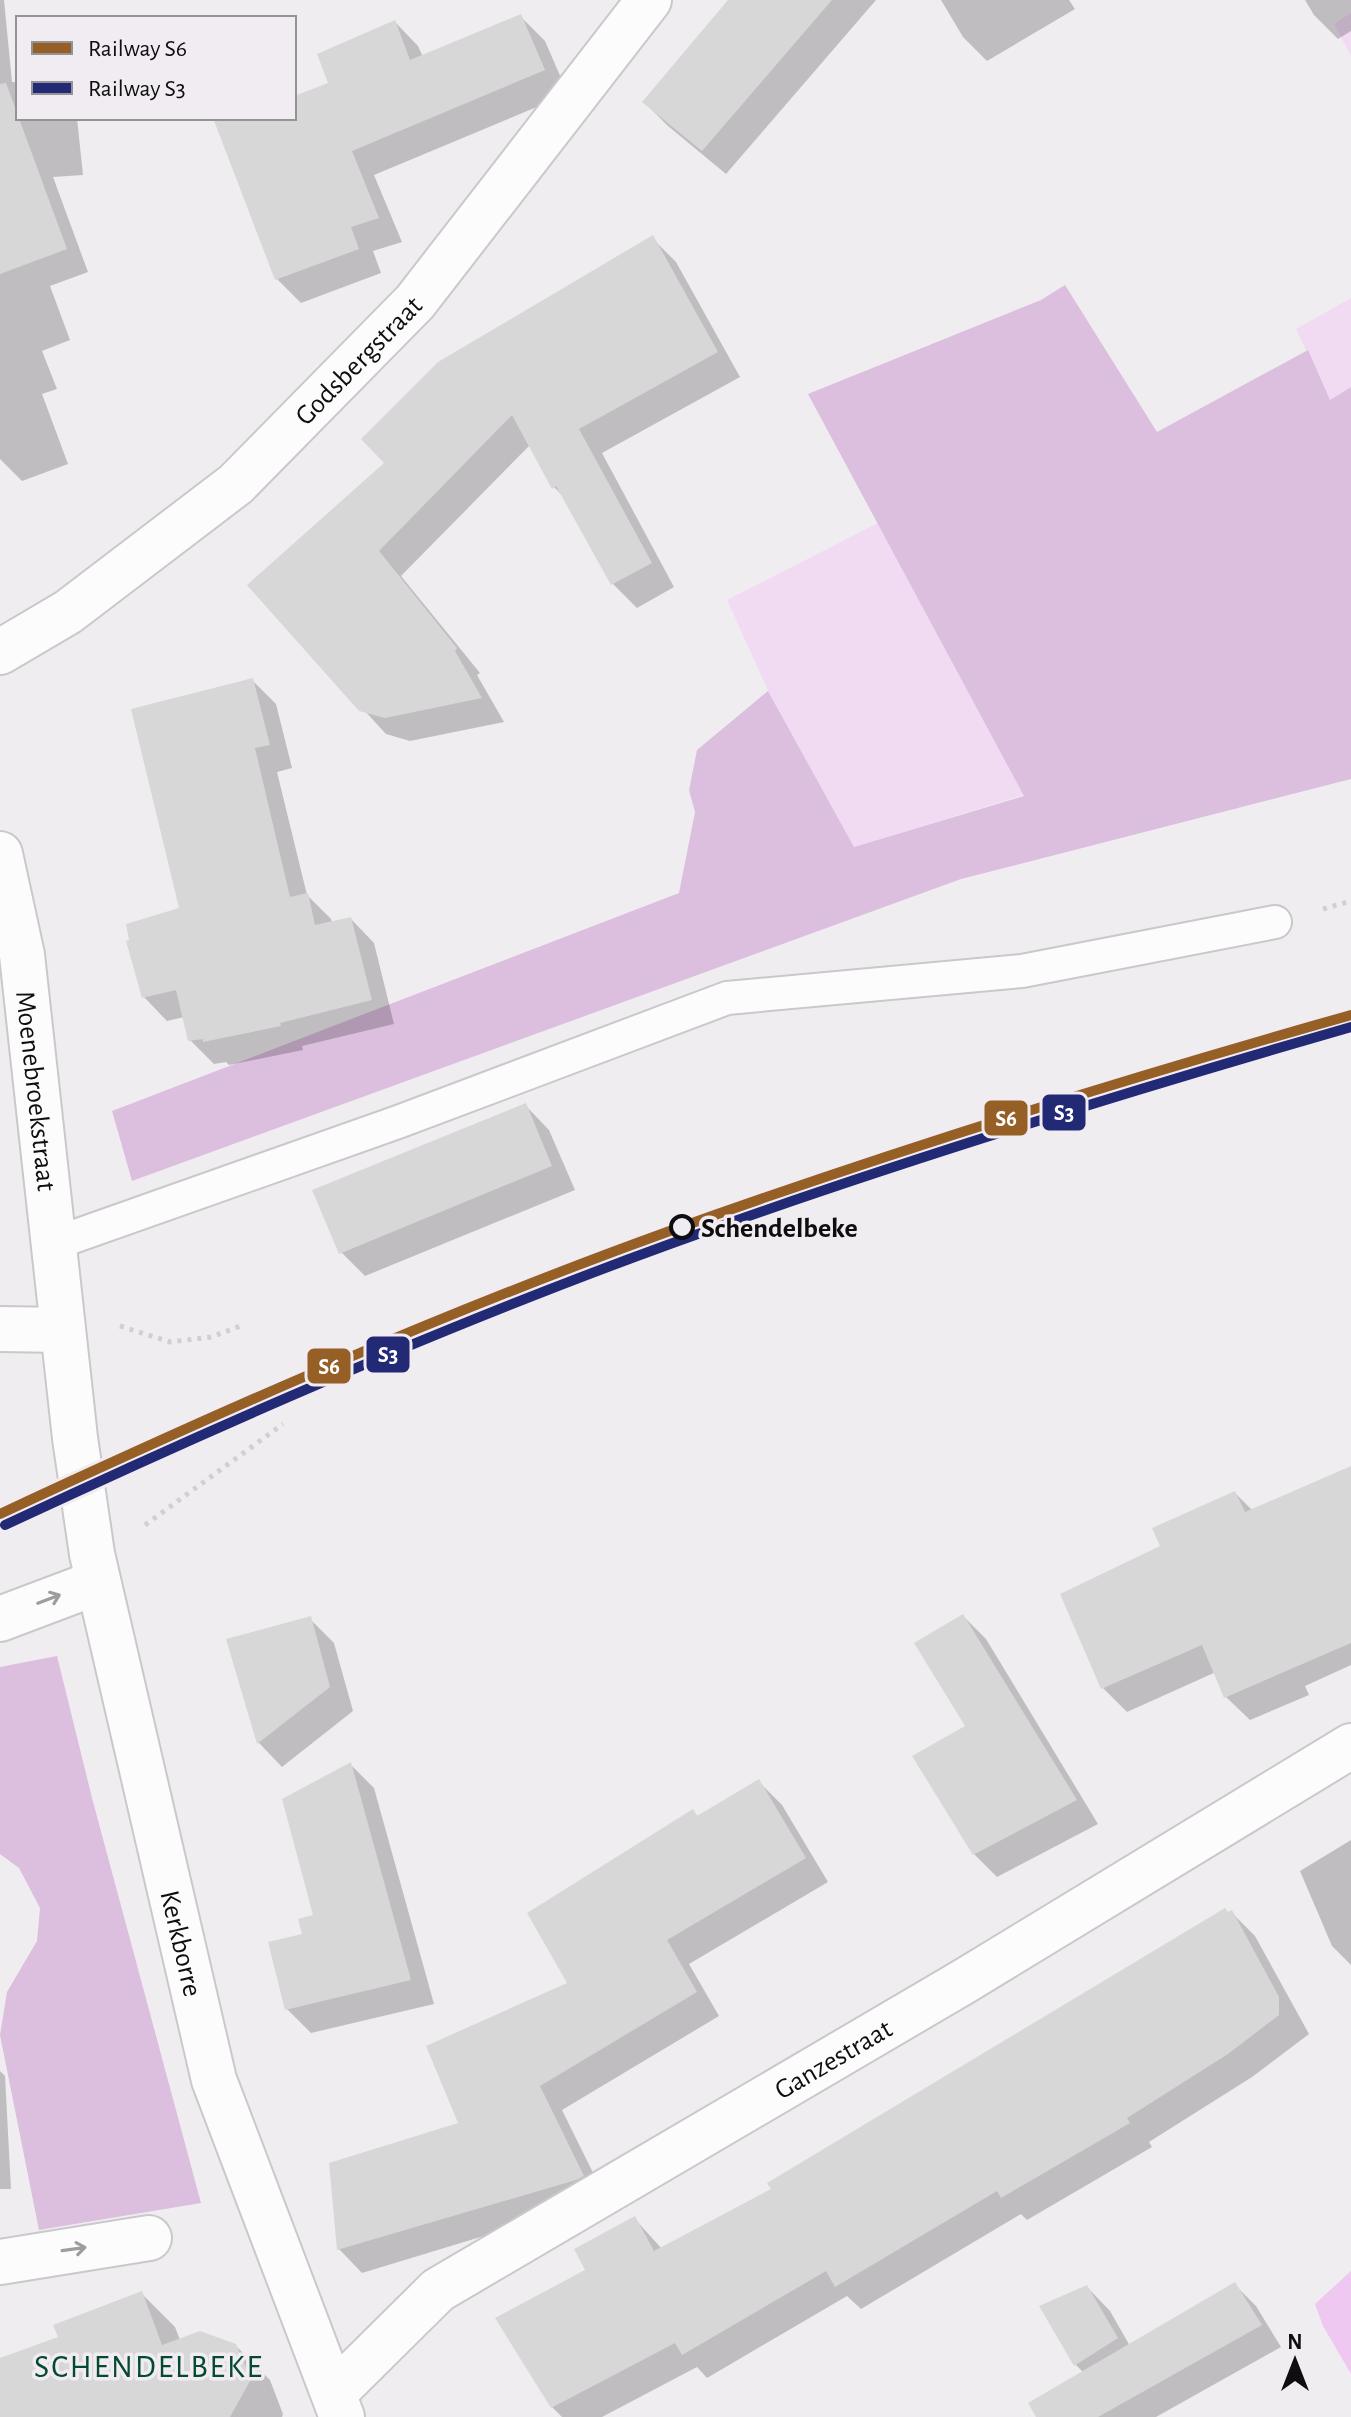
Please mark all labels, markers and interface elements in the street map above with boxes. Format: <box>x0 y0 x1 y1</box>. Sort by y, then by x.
legend <box>16 16 296 120</box>
text: Railway S6 <box>88 37 187 61</box>
text: Railway S3 <box>88 77 186 101</box>
street label: Godsbergstraat <box>291 292 428 431</box>
street label: Moenebroekstraat <box>10 990 60 1193</box>
line badge: S3 <box>1041 1093 1087 1132</box>
line badge: S6 <box>983 1099 1029 1137</box>
text: S3 <box>1054 1102 1074 1124</box>
text: S6 <box>995 1108 1017 1130</box>
marker: Schendelbeke <box>670 1215 694 1239</box>
place label: Schendelbeke <box>701 1215 858 1243</box>
line badge: S3 <box>365 1335 411 1374</box>
text: S3 <box>378 1344 398 1366</box>
line badge: S6 <box>306 1347 352 1385</box>
text: S6 <box>318 1356 340 1378</box>
one-way arrow <box>36 1591 61 1606</box>
street label: Kerkborre <box>154 1888 206 2000</box>
street label: Ganzestraat <box>770 2015 897 2105</box>
one-way arrow <box>61 2241 86 2256</box>
north arrow <box>1255 2321 1335 2401</box>
text: N <box>1287 2331 1303 2353</box>
district label: SCHENDELBEKE <box>34 2351 264 2383</box>

